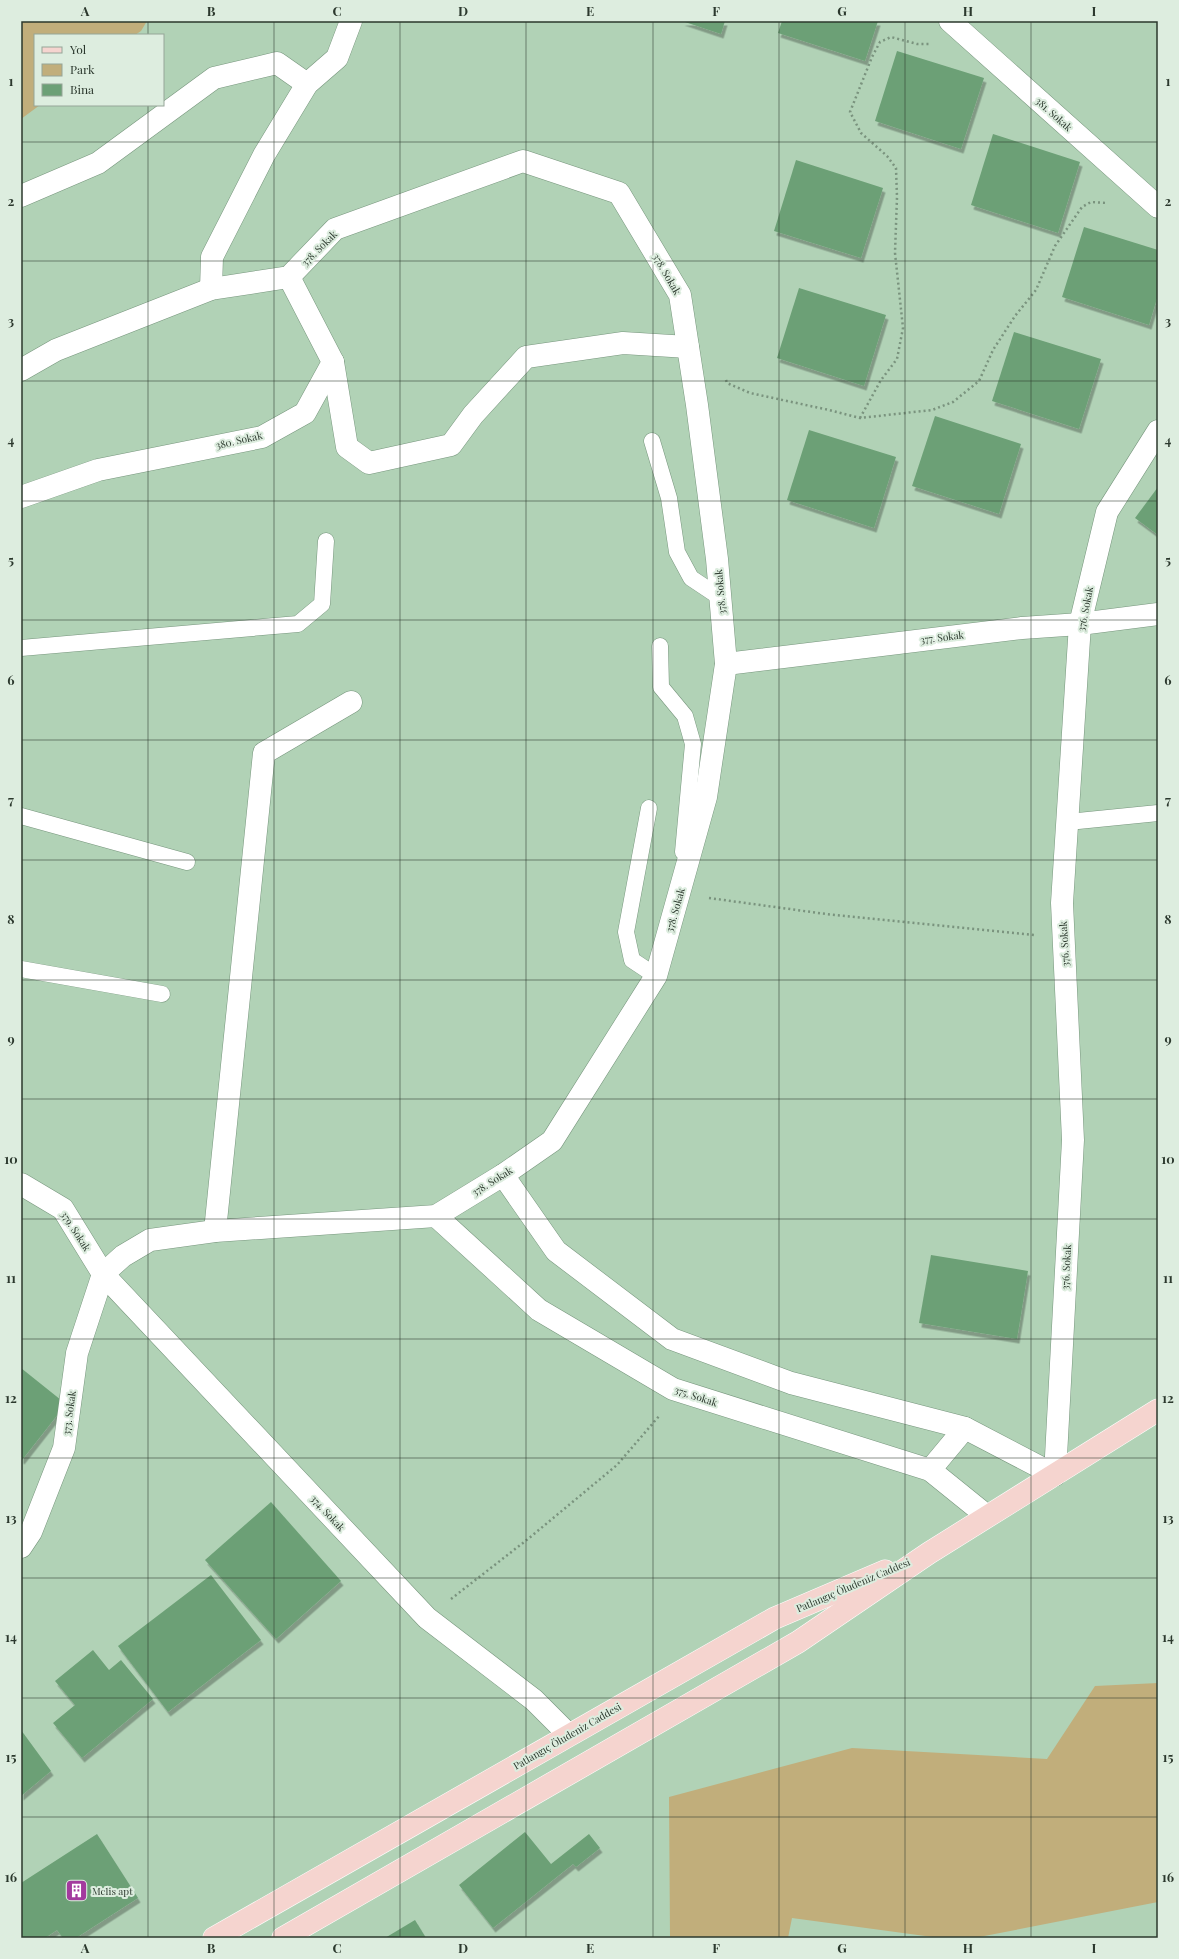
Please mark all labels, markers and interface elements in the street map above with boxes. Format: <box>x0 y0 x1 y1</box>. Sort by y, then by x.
text: A <box>80 2 90 19</box>
text: B <box>207 2 216 19</box>
text: C <box>332 2 342 19</box>
text: D <box>458 2 468 19</box>
text: E <box>586 2 594 19</box>
text: F <box>712 2 720 19</box>
text: G <box>837 2 847 19</box>
text: H <box>963 2 973 19</box>
text: I <box>1092 2 1097 19</box>
legend <box>34 34 164 106</box>
text: Yol <box>69 41 87 57</box>
text: Park <box>70 61 95 77</box>
text: 1 <box>9 72 14 89</box>
text: 1 <box>1166 72 1171 89</box>
text: Bina <box>70 81 94 97</box>
street label: 381. Sokak <box>1033 94 1076 135</box>
text: 2 <box>8 192 15 209</box>
text: 2 <box>1165 192 1172 209</box>
street label: 378. Sokak <box>298 227 340 269</box>
street label: 378. Sokak <box>650 251 685 298</box>
text: 3 <box>8 312 14 329</box>
text: 3 <box>1165 312 1171 329</box>
street label: 380. Sokak <box>214 428 264 452</box>
text: 4 <box>8 431 15 448</box>
text: 4 <box>1165 431 1172 448</box>
text: 5 <box>8 551 14 568</box>
text: 5 <box>1165 551 1171 568</box>
street label: 378. Sokak <box>711 568 729 615</box>
street label: 376. Sokak <box>1074 585 1096 633</box>
street label: 377. Sokak <box>919 627 965 647</box>
text: 6 <box>7 671 15 688</box>
text: 6 <box>1164 671 1172 688</box>
text: 7 <box>8 791 14 808</box>
text: 7 <box>1165 791 1171 808</box>
street label: 378. Sokak <box>662 886 688 934</box>
text: 8 <box>7 910 15 927</box>
text: 8 <box>1164 910 1172 927</box>
street label: 376. Sokak <box>1056 920 1072 967</box>
text: 9 <box>7 1030 15 1047</box>
text: 9 <box>1164 1030 1172 1047</box>
text: 10 <box>4 1150 18 1167</box>
text: 10 <box>1161 1150 1175 1167</box>
street label: 378. Sokak <box>469 1163 515 1199</box>
street label: 379. Sokak <box>58 1208 94 1254</box>
street label: 376. Sokak <box>1058 1243 1074 1290</box>
text: 11 <box>6 1269 16 1286</box>
text: 11 <box>1163 1269 1173 1286</box>
street label: 375. Sokak <box>673 1382 720 1410</box>
text: 12 <box>5 1389 17 1406</box>
street label: 373. Sokak <box>59 1389 79 1436</box>
text: 12 <box>1162 1389 1174 1406</box>
street label: 374. Sokak <box>308 1492 349 1535</box>
text: 13 <box>5 1509 17 1526</box>
text: 13 <box>1162 1509 1174 1526</box>
street label: Patlangıç Öludeniz Caddesi <box>794 1555 912 1615</box>
text: 14 <box>5 1628 17 1645</box>
text: 14 <box>1162 1628 1174 1645</box>
street label: Patlangıç Öludeniz Caddesi <box>510 1699 624 1773</box>
text: 15 <box>6 1748 16 1765</box>
text: 15 <box>1163 1748 1173 1765</box>
text: 16 <box>5 1868 17 1885</box>
text: 16 <box>1162 1868 1174 1885</box>
building icon: Melis apt <box>64 1878 90 1904</box>
place label: Melis apt <box>92 1884 133 1898</box>
text: A <box>80 1939 90 1956</box>
text: B <box>207 1939 216 1956</box>
text: C <box>332 1939 342 1956</box>
text: D <box>458 1939 468 1956</box>
text: E <box>586 1939 594 1956</box>
text: F <box>712 1939 720 1956</box>
text: G <box>837 1939 847 1956</box>
text: H <box>963 1939 973 1956</box>
text: I <box>1092 1939 1097 1956</box>

